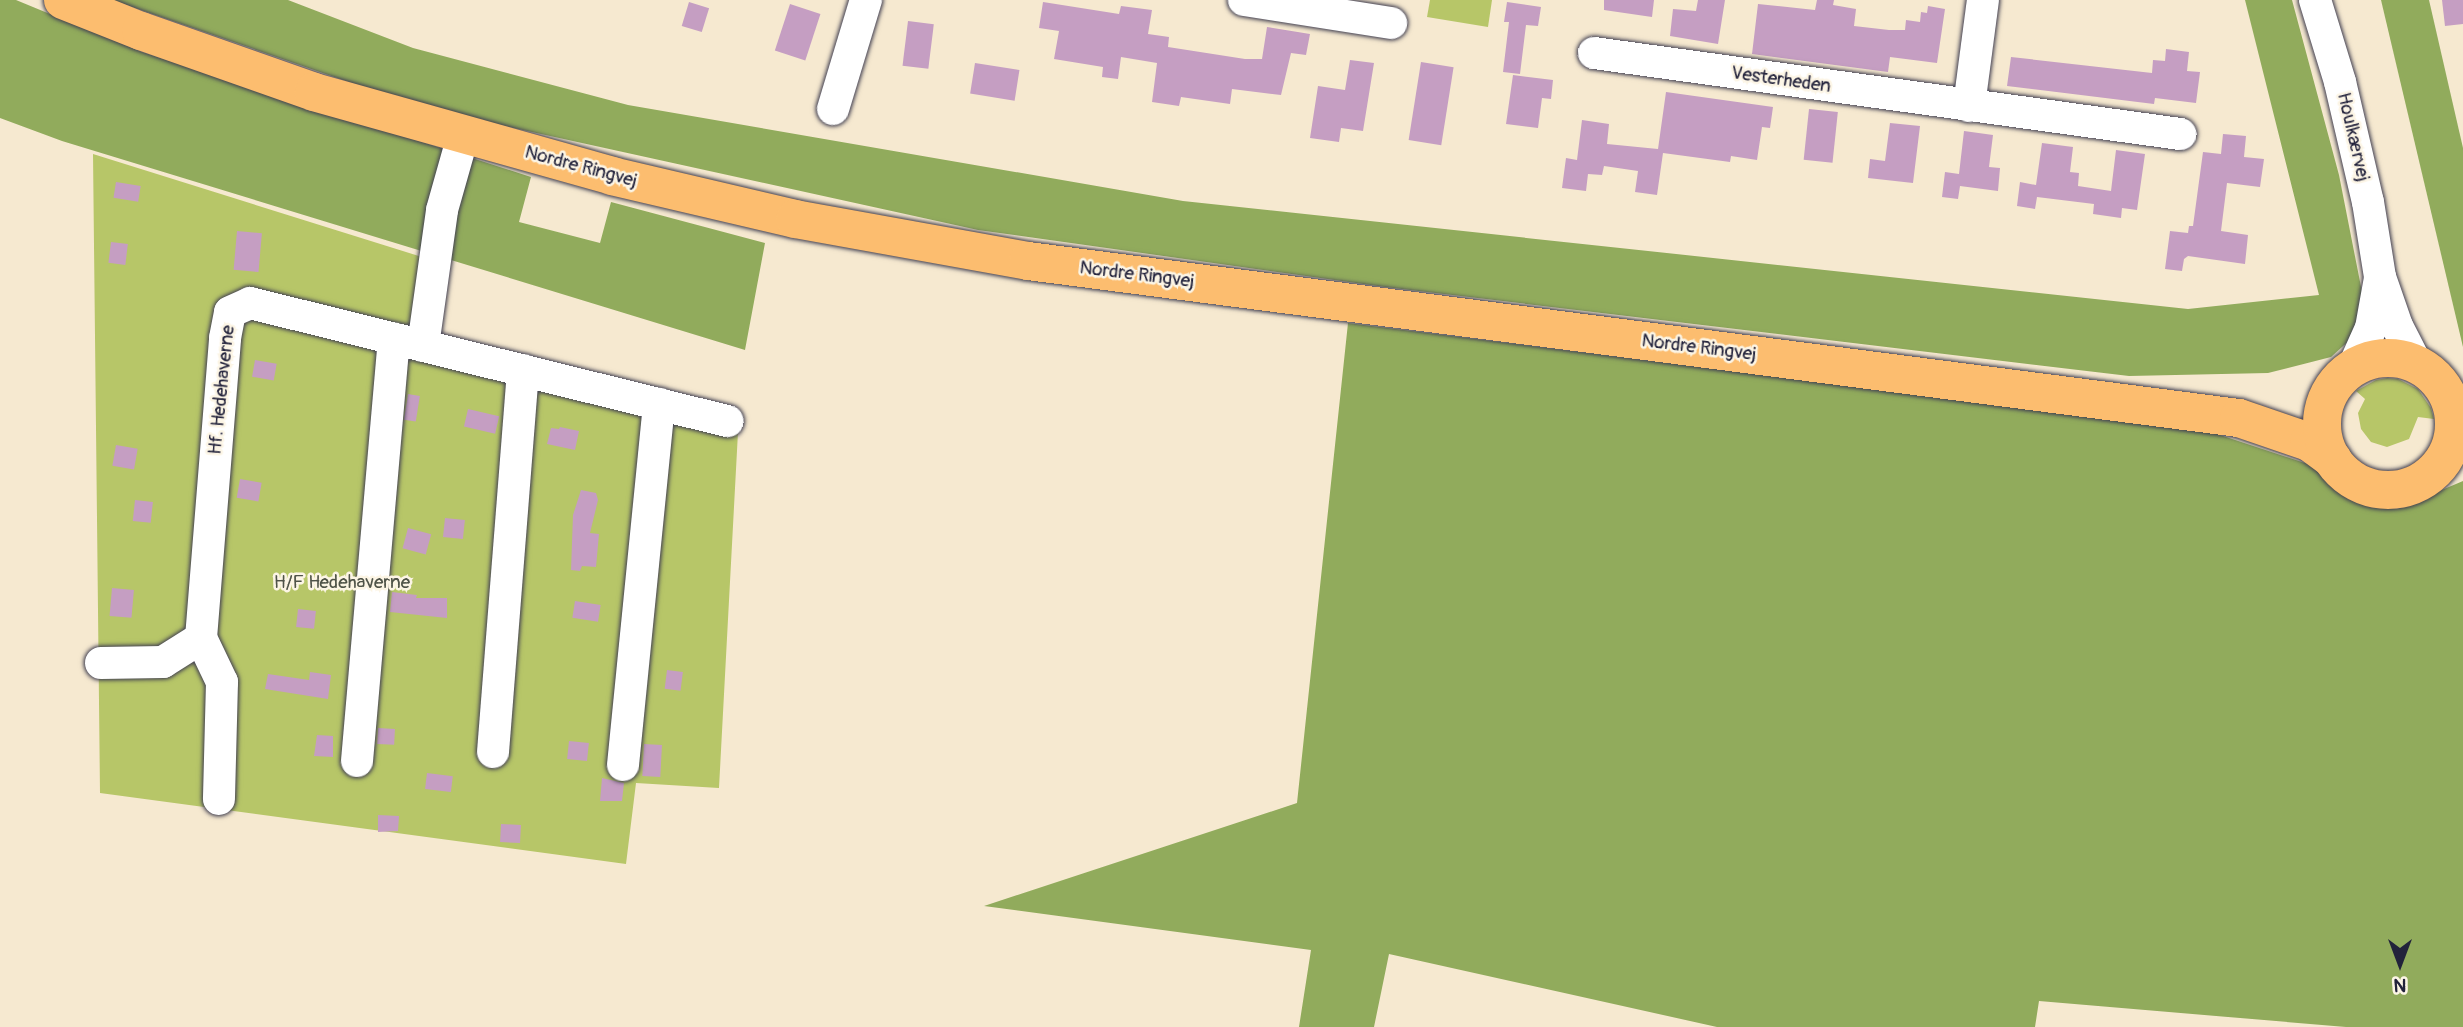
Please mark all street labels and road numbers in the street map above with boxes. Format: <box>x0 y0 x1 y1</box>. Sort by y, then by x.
street label: Vesterheden <box>1730 62 1832 98</box>
street label: Houlkærvej <box>2332 90 2374 184</box>
street label: Nordre Ringvej <box>522 141 640 193</box>
street label: Nordre Ringvej <box>1078 257 1196 293</box>
street label: Hf. Hedehaverne <box>204 324 240 456</box>
street label: Nordre Ringvej <box>1640 330 1758 366</box>

